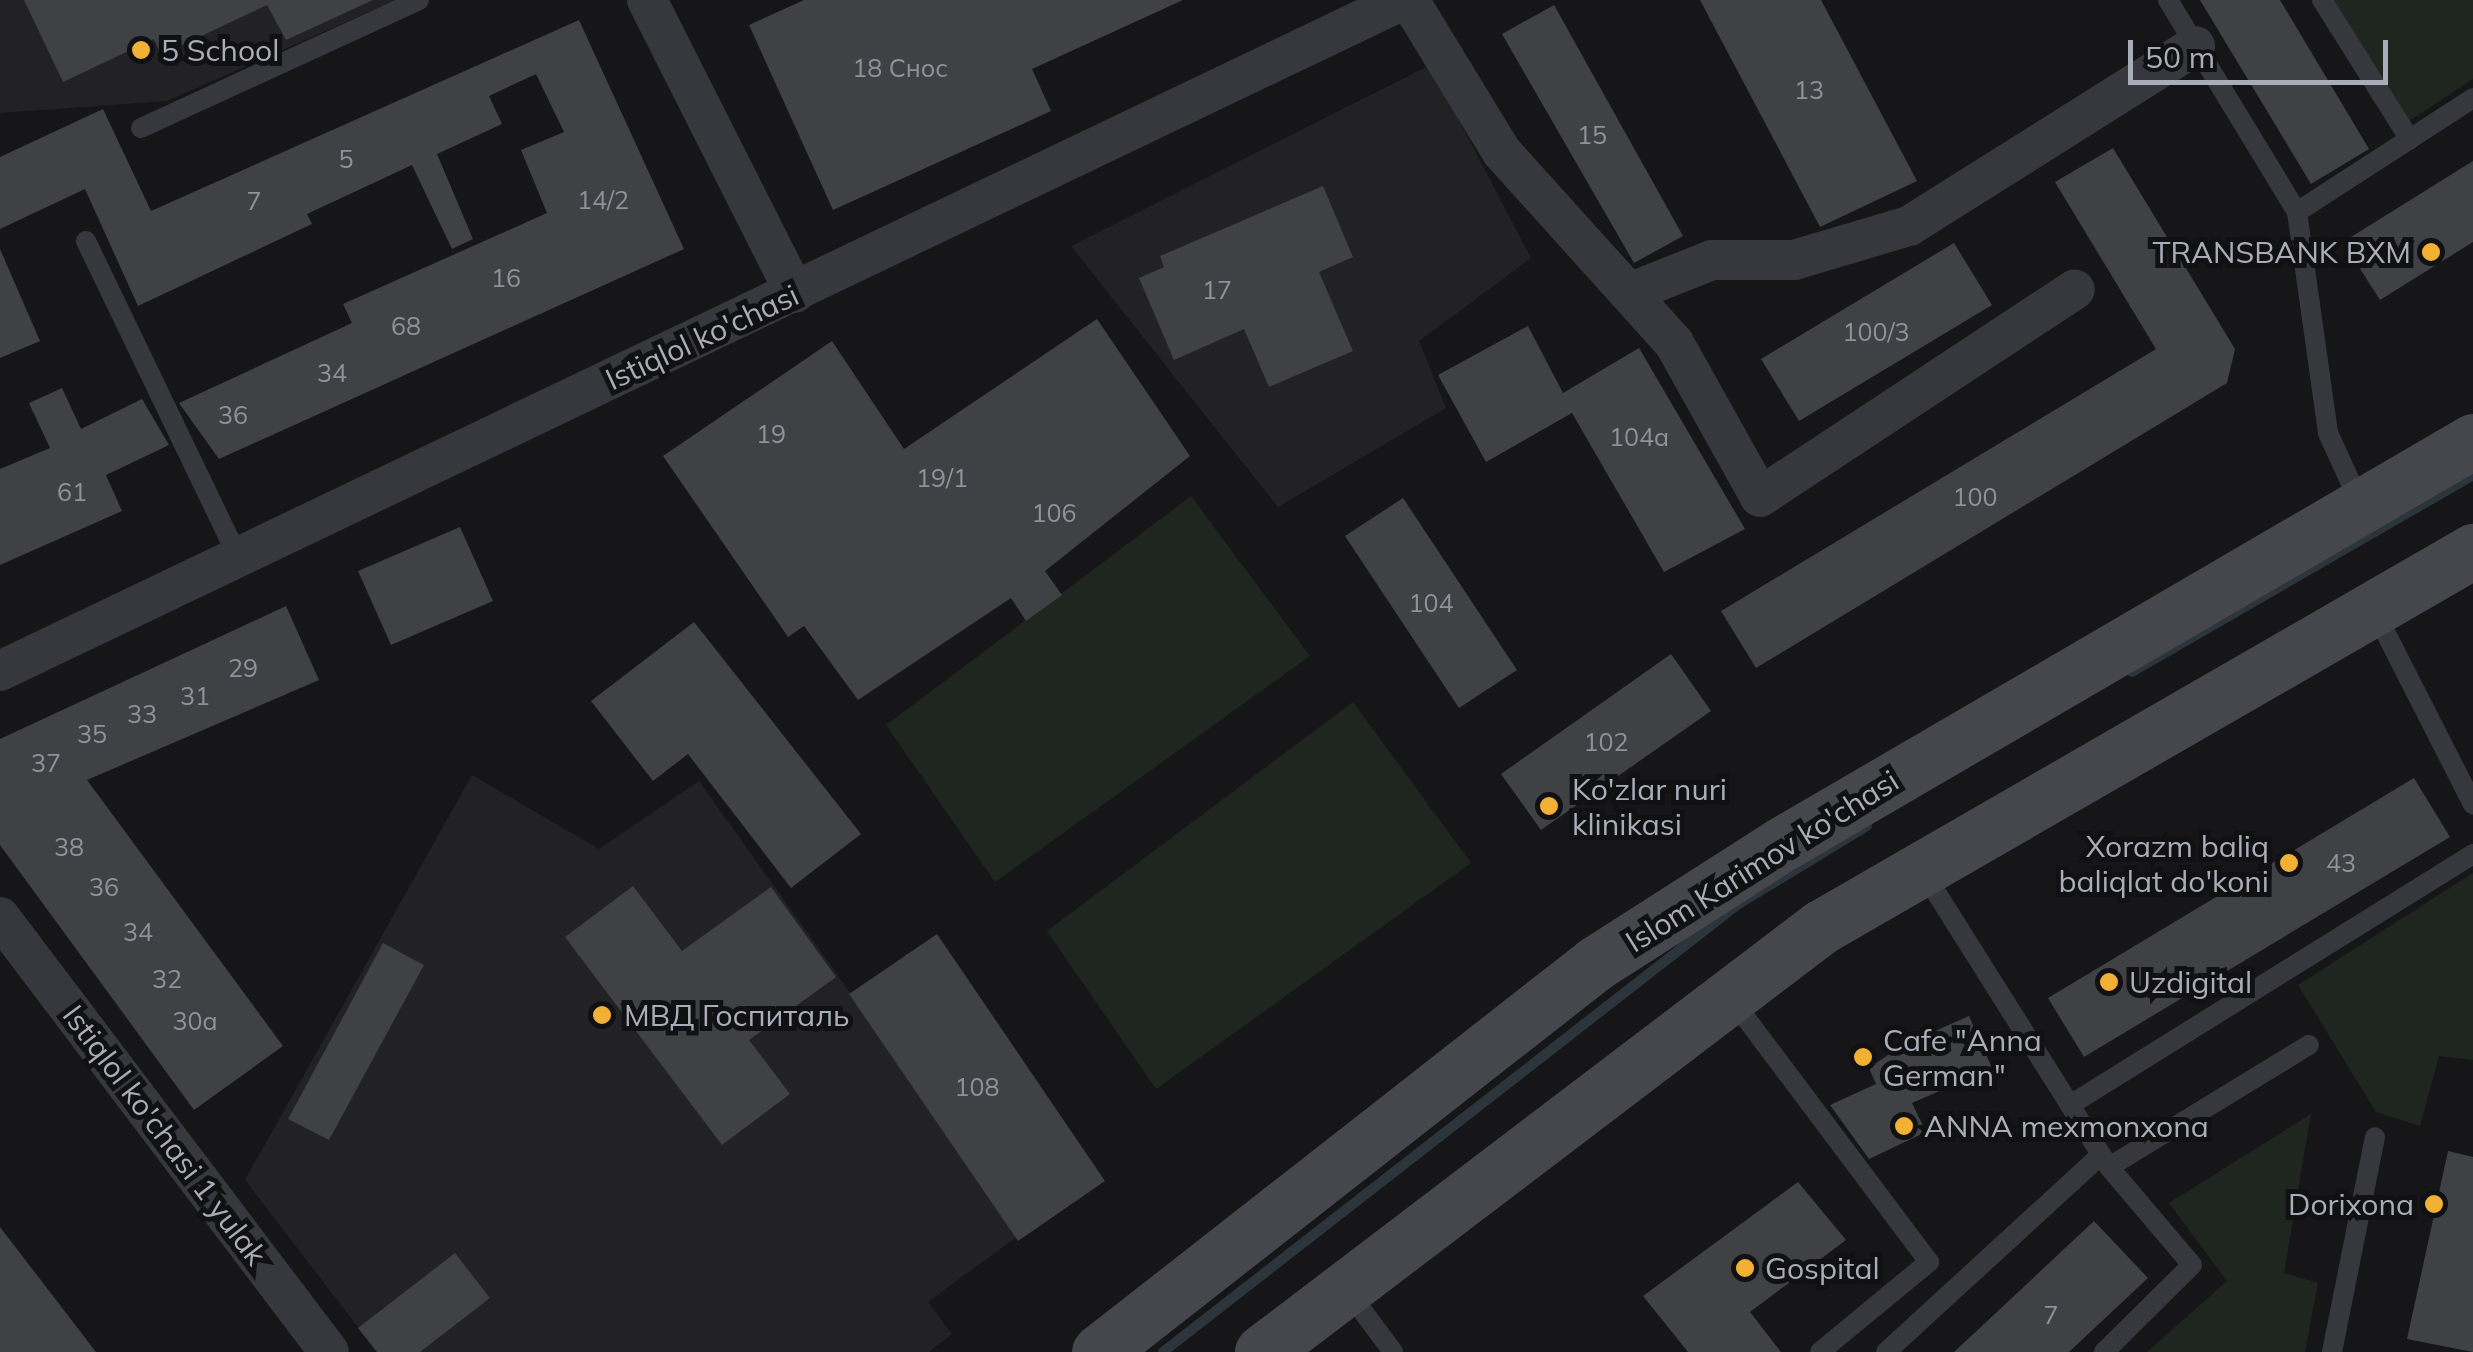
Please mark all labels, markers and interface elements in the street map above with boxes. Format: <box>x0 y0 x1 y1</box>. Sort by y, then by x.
scale bar <box>2133 20 2393 82</box>
place label: 5 School <box>161 32 279 68</box>
text: 50 m <box>2145 38 2215 76</box>
marker: 5 School <box>130 39 152 61</box>
house number: 18 Снос <box>852 53 948 83</box>
house number: 13 <box>1794 75 1824 105</box>
house number: 15 <box>1577 120 1607 150</box>
house number: 5 <box>339 144 353 174</box>
house number: 14/2 <box>577 185 629 215</box>
house number: 7 <box>247 186 261 216</box>
place label: TRANSBANK BXM <box>2153 234 2411 270</box>
marker: TRANSBANK BXM <box>2420 241 2442 263</box>
house number: 16 <box>491 263 521 293</box>
house number: 17 <box>1202 275 1232 305</box>
street label: Istiqlol ko'chasi <box>600 277 804 397</box>
house number: 68 <box>391 311 421 341</box>
house number: 100/3 <box>1842 317 1910 347</box>
house number: 34 <box>317 358 347 388</box>
house number: 36 <box>218 400 248 430</box>
house number: 19 <box>756 419 786 449</box>
house number: 104a <box>1609 422 1669 452</box>
house number: 19/1 <box>916 463 968 493</box>
house number: 61 <box>57 477 87 507</box>
house number: 100 <box>1953 482 1997 512</box>
house number: 106 <box>1032 498 1076 528</box>
house number: 104 <box>1409 588 1453 618</box>
house number: 29 <box>228 653 258 683</box>
house number: 31 <box>180 681 210 711</box>
house number: 33 <box>127 699 157 729</box>
house number: 35 <box>77 719 107 749</box>
house number: 102 <box>1584 727 1628 757</box>
house number: 37 <box>31 748 61 778</box>
street label: Islom Karimov ko'chasi <box>1619 762 1905 960</box>
place label: Ko'zlar nuri klinikasi <box>1572 771 1727 842</box>
marker: Ko'zlar nuri klinikasi <box>1536 793 1562 819</box>
place label: Xorazm baliq baliqlat do'koni <box>2059 828 2269 898</box>
house number: 38 <box>54 832 84 862</box>
house number: 43 <box>2326 848 2356 878</box>
marker: Xorazm baliq baliqlat do'koni <box>2278 852 2300 874</box>
house number: 36 <box>89 872 119 902</box>
house number: 34 <box>123 917 153 947</box>
house number: 32 <box>152 964 182 994</box>
place label: Uzdigital <box>2129 964 2252 1000</box>
marker: Uzdigital <box>2098 971 2120 993</box>
place label: МВД Госпиталь <box>624 997 849 1033</box>
street label: Istiqlol ko'chasi 1 yulak <box>55 998 275 1272</box>
marker: МВД Госпиталь <box>589 1002 615 1028</box>
house number: 30a <box>173 1006 217 1036</box>
place label: Cafe "Anna German" <box>1883 1022 2042 1092</box>
marker: Cafe "Anna German" <box>1852 1046 1874 1068</box>
house number: 108 <box>955 1072 999 1102</box>
place label: ANNA mexmonxona <box>1924 1108 2209 1144</box>
marker: ANNA mexmonxona <box>1893 1115 1915 1137</box>
place label: Dorixona <box>2288 1186 2414 1222</box>
marker: Dorixona <box>2423 1193 2445 1215</box>
place label: Gospital <box>1765 1250 1880 1286</box>
marker: Gospital <box>1734 1257 1756 1279</box>
house number: 7 <box>2044 1300 2058 1330</box>

